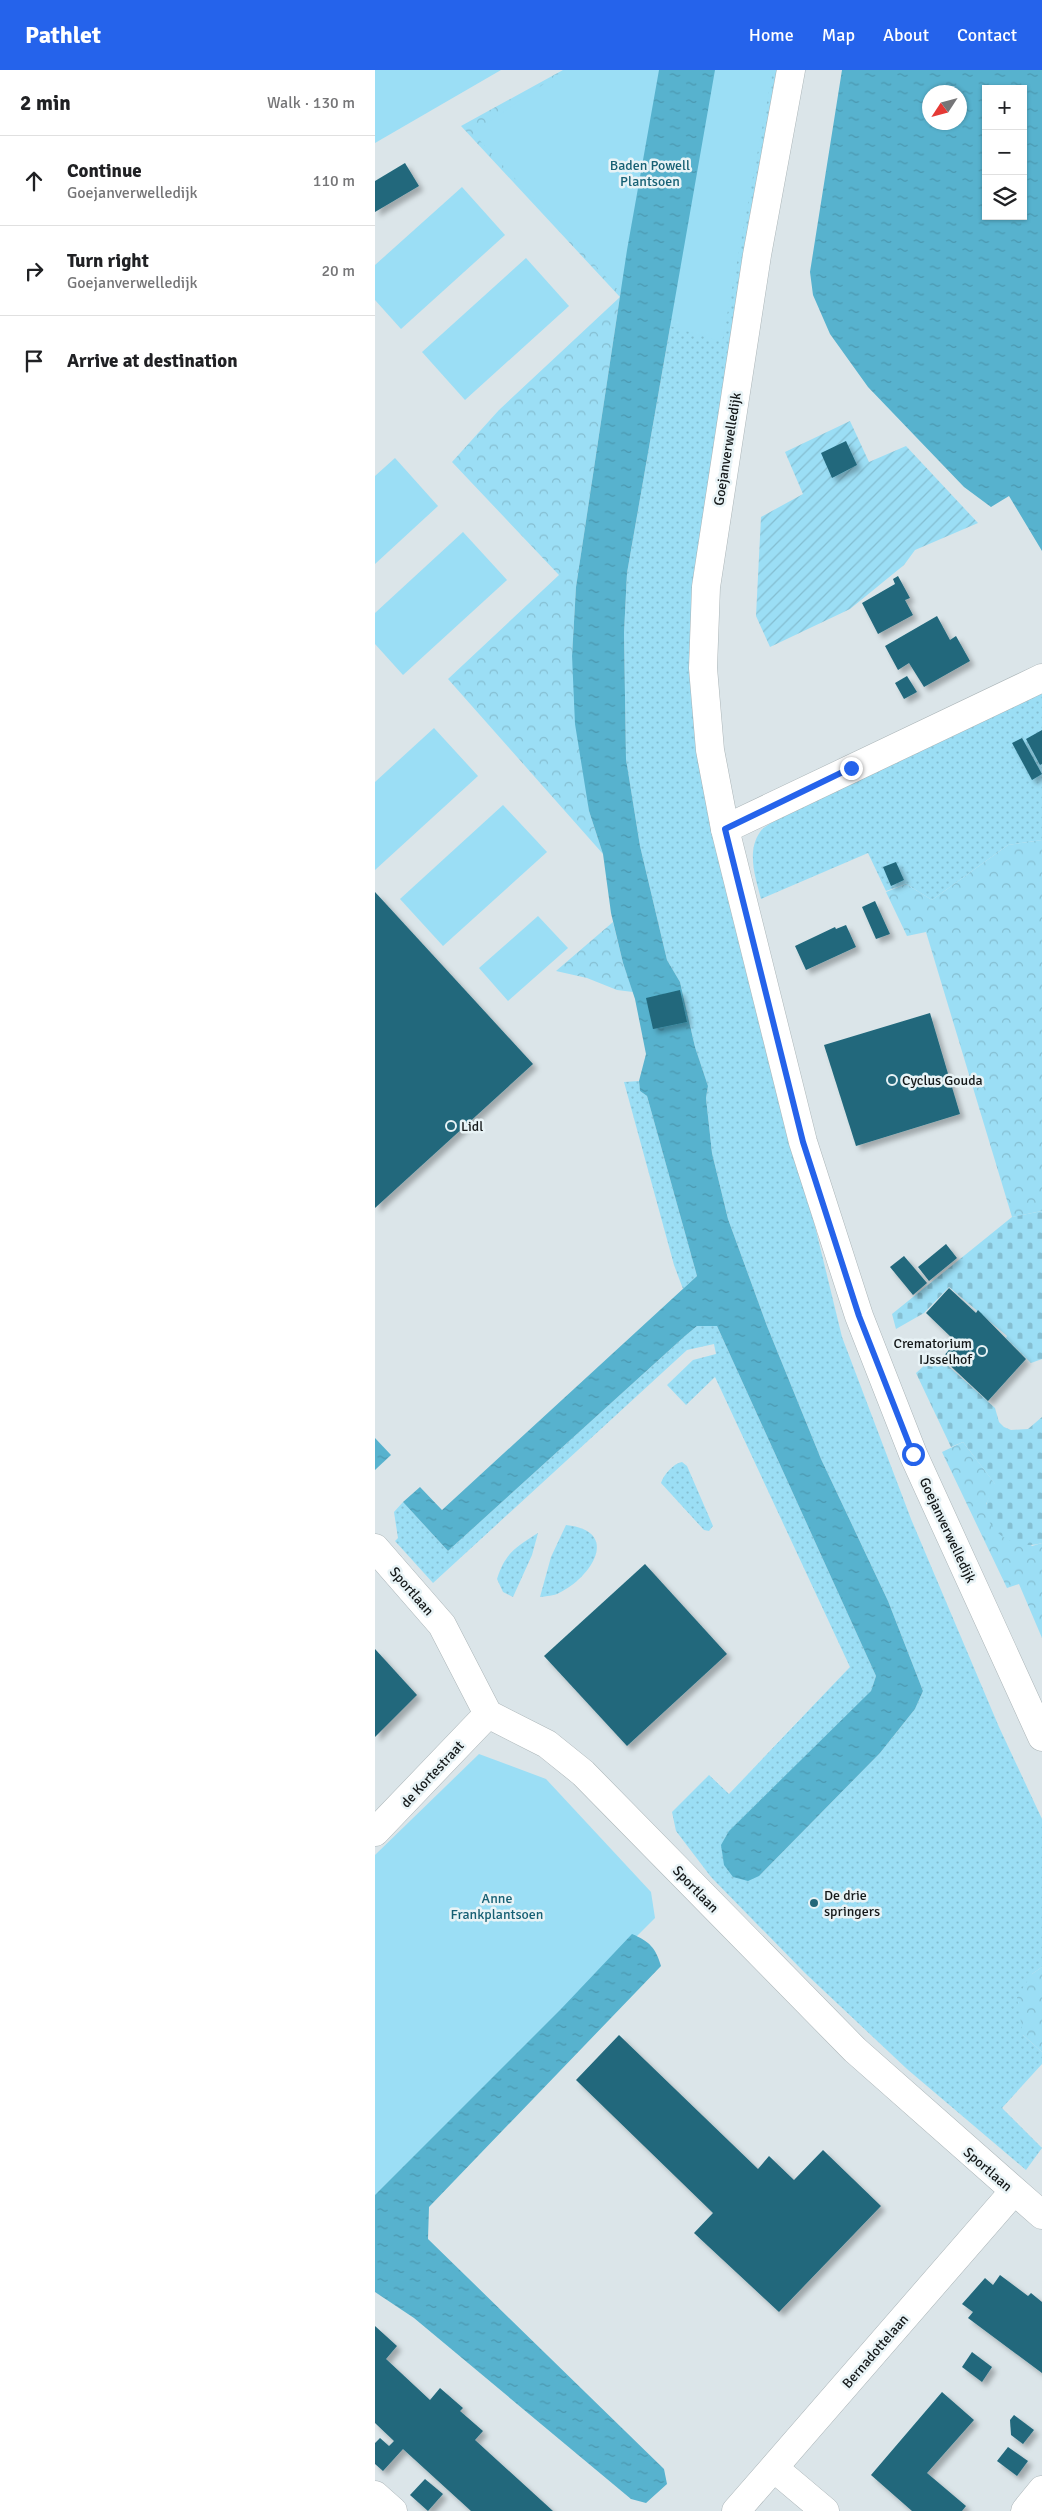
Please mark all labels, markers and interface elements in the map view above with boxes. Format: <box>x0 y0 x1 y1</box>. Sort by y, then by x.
text: Pathlet <box>25 20 101 50</box>
text: Home <box>749 24 794 46</box>
text: Map <box>822 24 855 46</box>
text: About <box>883 24 929 46</box>
text: Contact <box>957 24 1017 46</box>
north arrow <box>922 85 967 130</box>
map controls <box>982 85 1027 220</box>
button: + <box>982 85 1027 130</box>
text: 2 min <box>20 90 71 116</box>
text: Walk · 130 m <box>267 93 355 113</box>
button: − <box>982 130 1027 175</box>
park label: Baden Powell Plantsoen <box>610 157 690 190</box>
text: Continue <box>67 159 142 183</box>
icon: ahead <box>20 167 48 195</box>
text: 110 m <box>313 171 355 191</box>
button: layers <box>982 175 1027 220</box>
text: Goejanverwelledijk <box>67 183 198 203</box>
text: Turn right <box>67 249 149 273</box>
icon: right <box>20 257 48 285</box>
text: 20 m <box>321 261 355 281</box>
text: Goejanverwelledijk <box>67 273 198 293</box>
icon: arrive <box>20 347 48 375</box>
text: Arrive at destination <box>67 349 238 373</box>
street label: Goejanverwelledijk <box>710 391 745 507</box>
route end <box>840 757 863 780</box>
place label: Cyclus Gouda <box>902 1072 983 1089</box>
marker: Cyclus Gouda <box>886 1074 898 1086</box>
place label: Lidl <box>461 1118 483 1135</box>
marker: Lidl <box>445 1120 457 1132</box>
place label: Crematorium IJsselhof <box>893 1335 973 1368</box>
marker: Crematorium IJsselhof <box>976 1345 988 1357</box>
route start <box>902 1443 925 1466</box>
street label: Goejanverwelledijk <box>916 1475 979 1586</box>
street label: Sportlaan <box>386 1564 437 1619</box>
street label: de Kortestraat <box>397 1737 468 1811</box>
street label: Sportlaan <box>669 1862 722 1916</box>
place label: De drie springers <box>824 1887 880 1920</box>
park label: Anne Frankplantsoen <box>450 1890 544 1923</box>
marker: De drie springers <box>808 1897 820 1909</box>
street label: Sportlaan <box>960 2144 1015 2195</box>
street label: Bernadottelaan <box>839 2311 912 2392</box>

